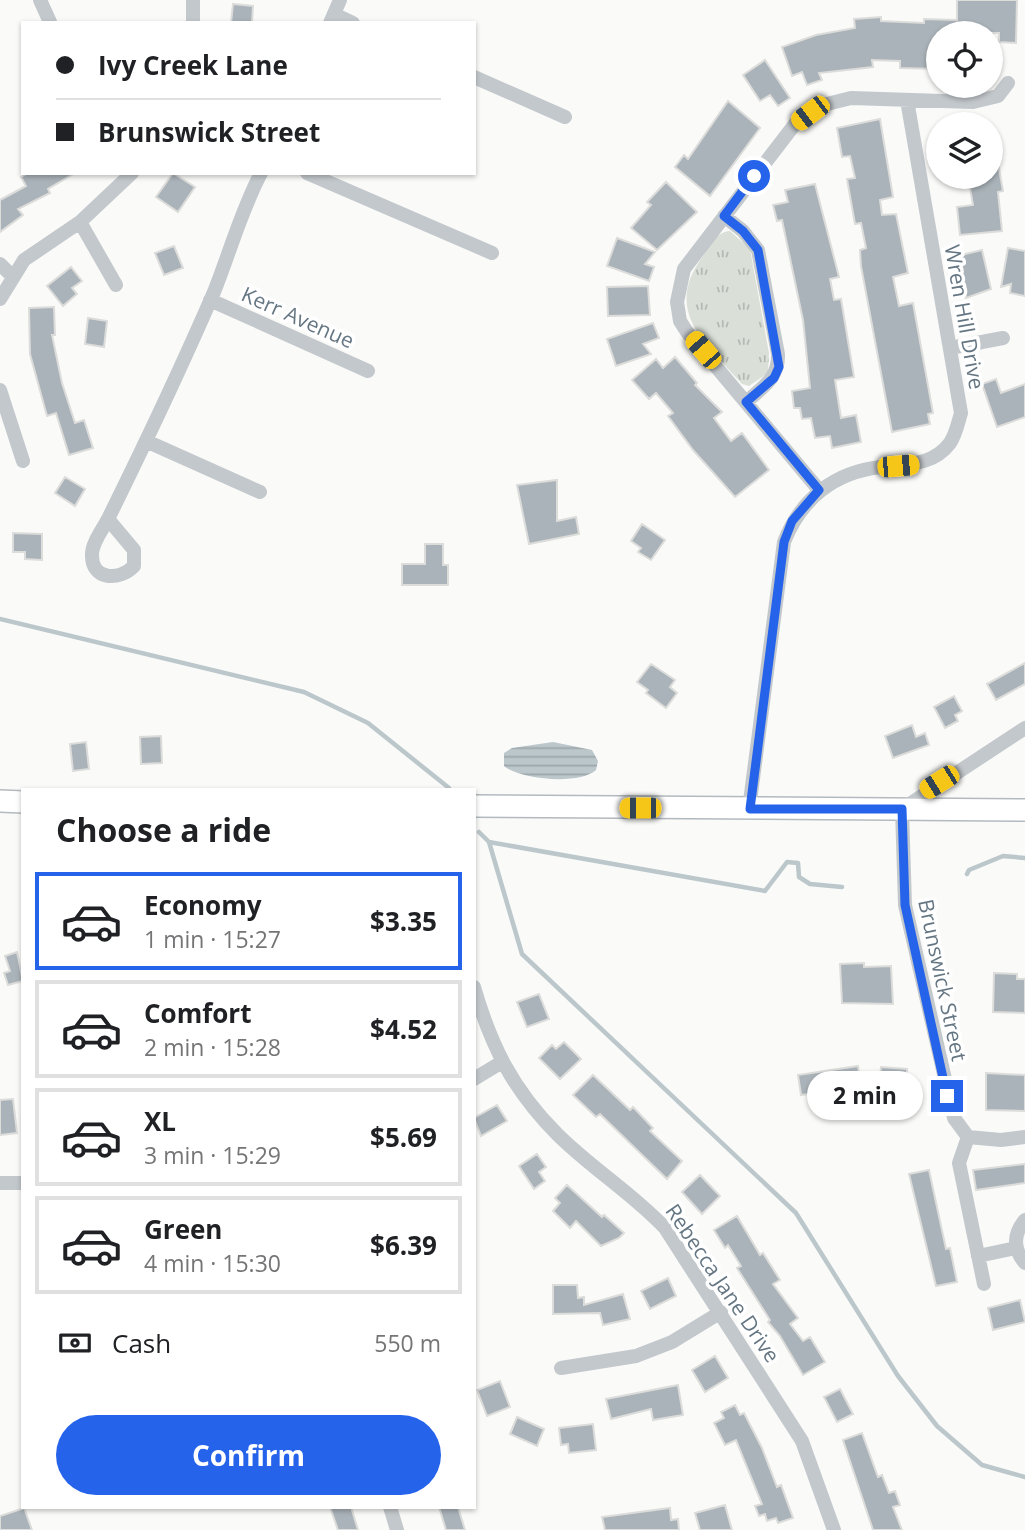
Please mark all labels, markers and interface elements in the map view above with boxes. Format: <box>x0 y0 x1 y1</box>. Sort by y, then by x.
map controls <box>926 21 1003 189</box>
button: locate <box>926 21 1003 98</box>
text: Ivy Creek Lane <box>98 47 288 83</box>
car <box>787 92 834 134</box>
button: layers <box>926 112 1003 189</box>
text: Brunswick Street <box>98 114 320 150</box>
route start <box>738 160 770 192</box>
street label: Wren Hill Drive <box>939 243 991 391</box>
street label: Kerr Avenue <box>237 280 359 354</box>
car <box>682 327 725 373</box>
car <box>877 454 920 478</box>
car <box>916 762 963 802</box>
car <box>620 798 662 819</box>
text: Choose a ride <box>56 808 271 851</box>
text: Economy <box>144 887 262 923</box>
icon: car <box>60 890 123 953</box>
street label: Brunswick Street <box>912 897 974 1063</box>
text: $3.35 <box>370 903 437 939</box>
text: 1 min · 15:27 <box>144 923 281 955</box>
text: Comfort <box>144 995 251 1031</box>
icon: car <box>60 998 123 1061</box>
text: $4.52 <box>370 1011 437 1047</box>
text: 2 min · 15:28 <box>144 1031 281 1063</box>
callout: 2 min <box>807 1072 922 1120</box>
text: 2 min <box>833 1079 897 1111</box>
route end <box>931 1080 963 1112</box>
text: XL <box>144 1103 176 1139</box>
icon: car <box>60 1106 123 1169</box>
text: $5.69 <box>370 1119 437 1155</box>
text: 3 min · 15:29 <box>144 1139 281 1171</box>
street label: Rebecca Jane Drive <box>660 1198 786 1368</box>
text: Green <box>144 1211 222 1247</box>
icon: car <box>60 1214 123 1277</box>
text: $6.39 <box>370 1227 437 1263</box>
text: 4 min · 15:30 <box>144 1247 281 1279</box>
icon: cash <box>56 1324 94 1362</box>
text: Cash <box>112 1325 171 1361</box>
text: 550 m <box>374 1327 441 1359</box>
button: Confirm <box>56 1415 441 1495</box>

